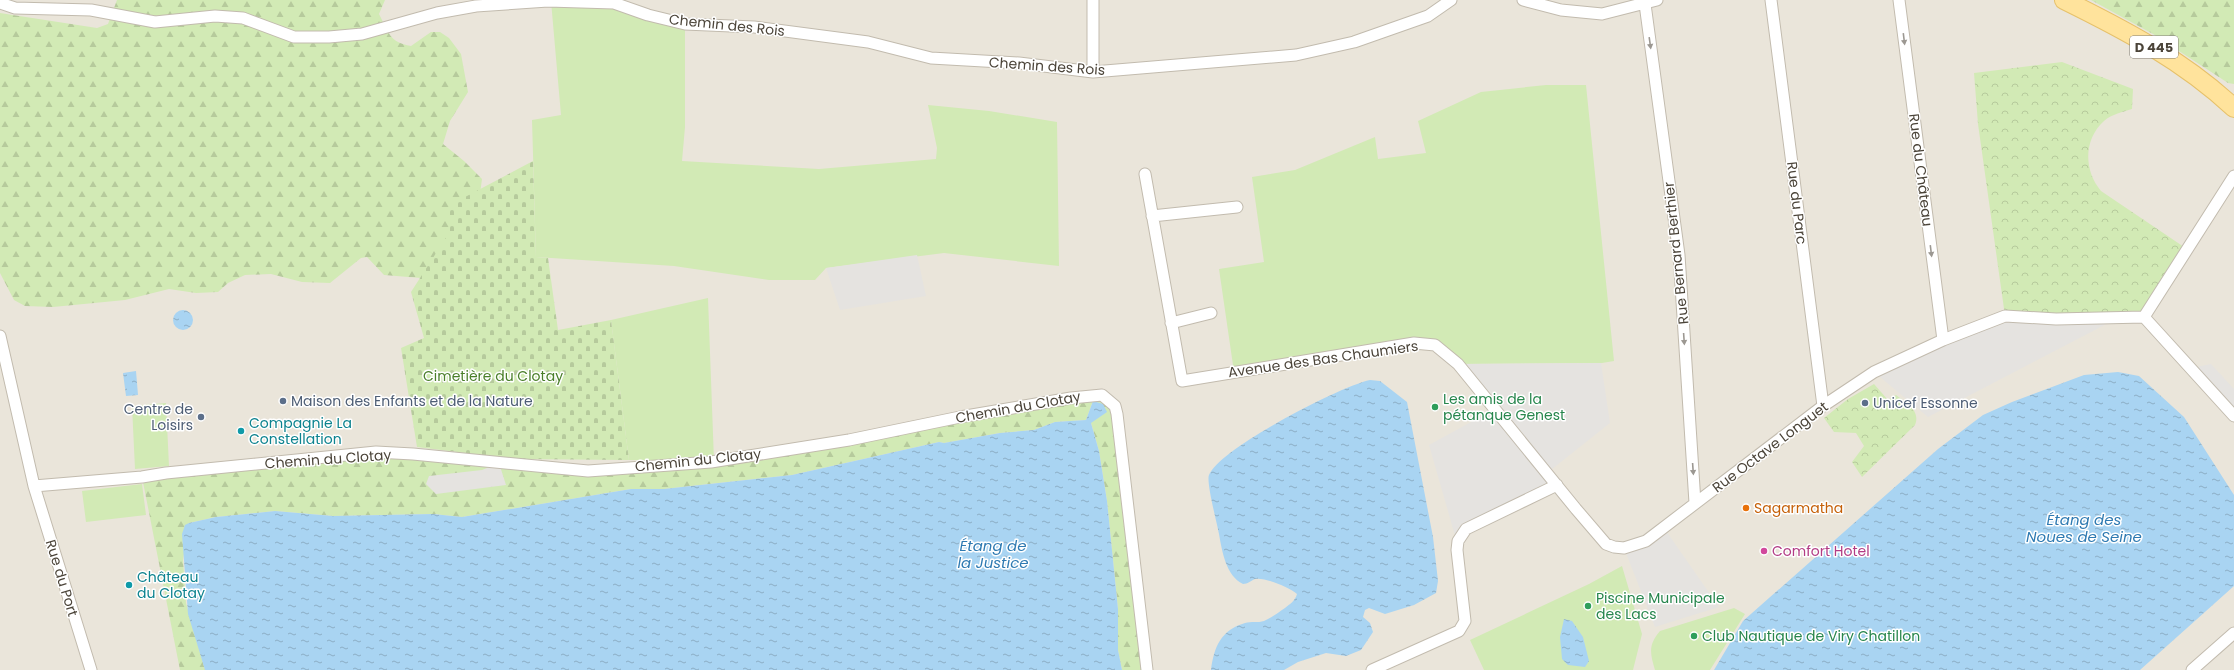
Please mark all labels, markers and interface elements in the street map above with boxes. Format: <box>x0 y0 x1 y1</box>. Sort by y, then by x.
street label: Chemin des Rois <box>668 9 786 41</box>
one-way arrow <box>1901 33 1907 45</box>
road number: D 445 <box>2130 36 2178 58</box>
one-way arrow <box>1647 37 1653 49</box>
street label: Chemin des Rois <box>988 52 1106 80</box>
street label: Rue du Château <box>1904 112 1938 228</box>
street label: Rue du Parc <box>1782 160 1812 246</box>
street label: Rue Bernard Berthier <box>1659 181 1693 325</box>
one-way arrow <box>1928 245 1934 257</box>
one-way arrow <box>1681 333 1688 345</box>
street label: Avenue des Bas Chaumiers <box>1227 336 1419 382</box>
park label: Cimetière du Clotay <box>423 366 563 386</box>
street label: Chemin du Clotay <box>954 386 1082 428</box>
place label: Les amis de la pétanque Genest <box>1443 389 1565 425</box>
place label: Maison des Enfants et de la Nature <box>291 391 533 411</box>
place label: Unicef Essonne <box>1873 393 1978 413</box>
marker: Maison des Enfants et de la Nature <box>278 396 288 406</box>
street label: Rue Octave Longuet <box>1708 397 1832 497</box>
marker: Unicef Essonne <box>1860 398 1870 408</box>
place label: Centre de Loisirs <box>124 399 193 435</box>
marker: Les amis de la pétanque Genest <box>1430 402 1440 412</box>
marker: Centre de Loisirs <box>196 412 206 422</box>
place label: Compagnie La Constellation <box>249 413 352 449</box>
marker: Compagnie La Constellation <box>236 426 246 436</box>
street label: Chemin du Clotay <box>634 443 762 477</box>
street label: Chemin du Clotay <box>264 445 392 473</box>
one-way arrow <box>1689 463 1696 475</box>
place label: Sagarmatha <box>1754 498 1843 518</box>
marker: Sagarmatha <box>1741 503 1751 513</box>
water label: Étang des Noues de Seine <box>2026 509 2142 547</box>
water label: Étang de la Justice <box>957 535 1029 573</box>
street label: Rue du Port <box>41 537 83 619</box>
place label: Comfort Hotel <box>1772 541 1870 561</box>
marker: Comfort Hotel <box>1759 546 1769 556</box>
place label: Château du Clotay <box>137 567 205 603</box>
marker: Château du Clotay <box>124 580 134 590</box>
place label: Piscine Municipale des Lacs <box>1596 588 1725 624</box>
marker: Piscine Municipale des Lacs <box>1583 601 1593 611</box>
place label: Club Nautique de Viry Chatillon <box>1702 626 1920 646</box>
marker: Club Nautique de Viry Chatillon <box>1689 631 1699 641</box>

